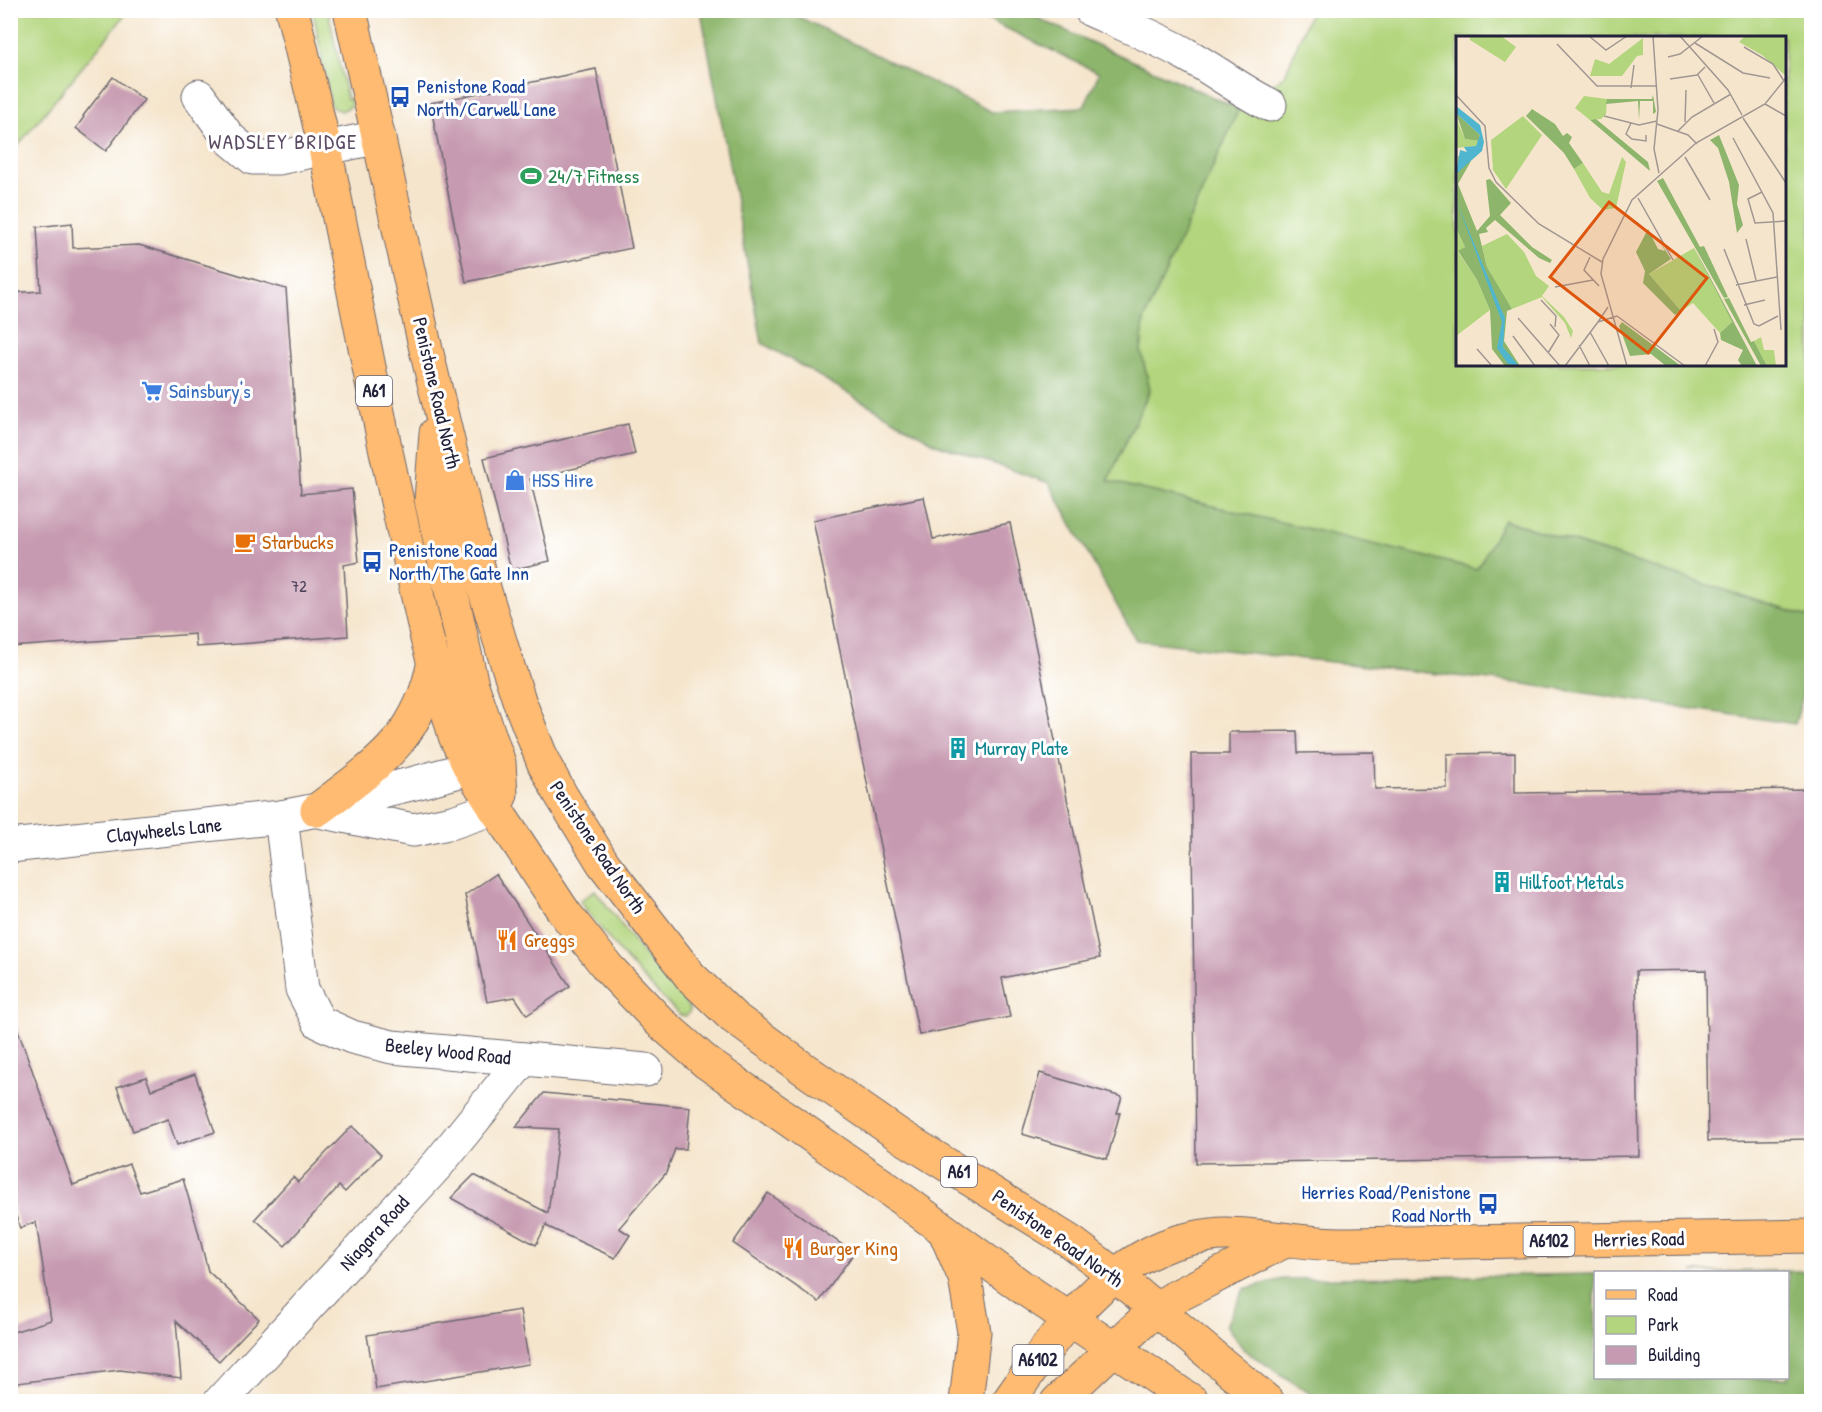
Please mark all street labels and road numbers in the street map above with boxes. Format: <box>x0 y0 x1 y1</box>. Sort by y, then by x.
street label: Penistone Road North <box>407 315 468 471</box>
road number: A61 <box>356 376 392 406</box>
street label: Penistone Road North <box>544 775 653 918</box>
street label: Claywheels Lane <box>105 810 223 849</box>
street label: Beeley Wood Road <box>384 1030 512 1071</box>
road number: A61 <box>941 1157 977 1187</box>
street label: Penistone Road North <box>987 1182 1129 1293</box>
street label: Niagara Road <box>333 1189 415 1276</box>
street label: Herries Road <box>1594 1224 1685 1253</box>
road number: A6102 <box>1524 1226 1574 1256</box>
road number: A6102 <box>1012 1345 1064 1375</box>

